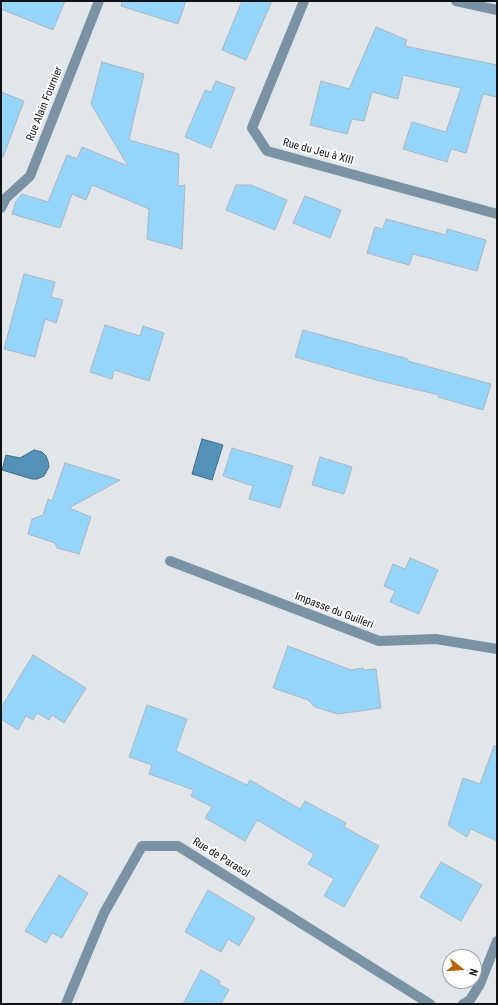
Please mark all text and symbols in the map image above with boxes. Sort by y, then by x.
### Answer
street label: Rue Alain Fournier [24,65,66,143]
street label: Rue du Jeu à XIII [281,136,355,168]
street label: Impasse du Guilleri [293,590,375,632]
street label: Rue de Parasol [190,835,252,881]
north arrow [442,949,482,989]
text: N [466,967,480,977]

